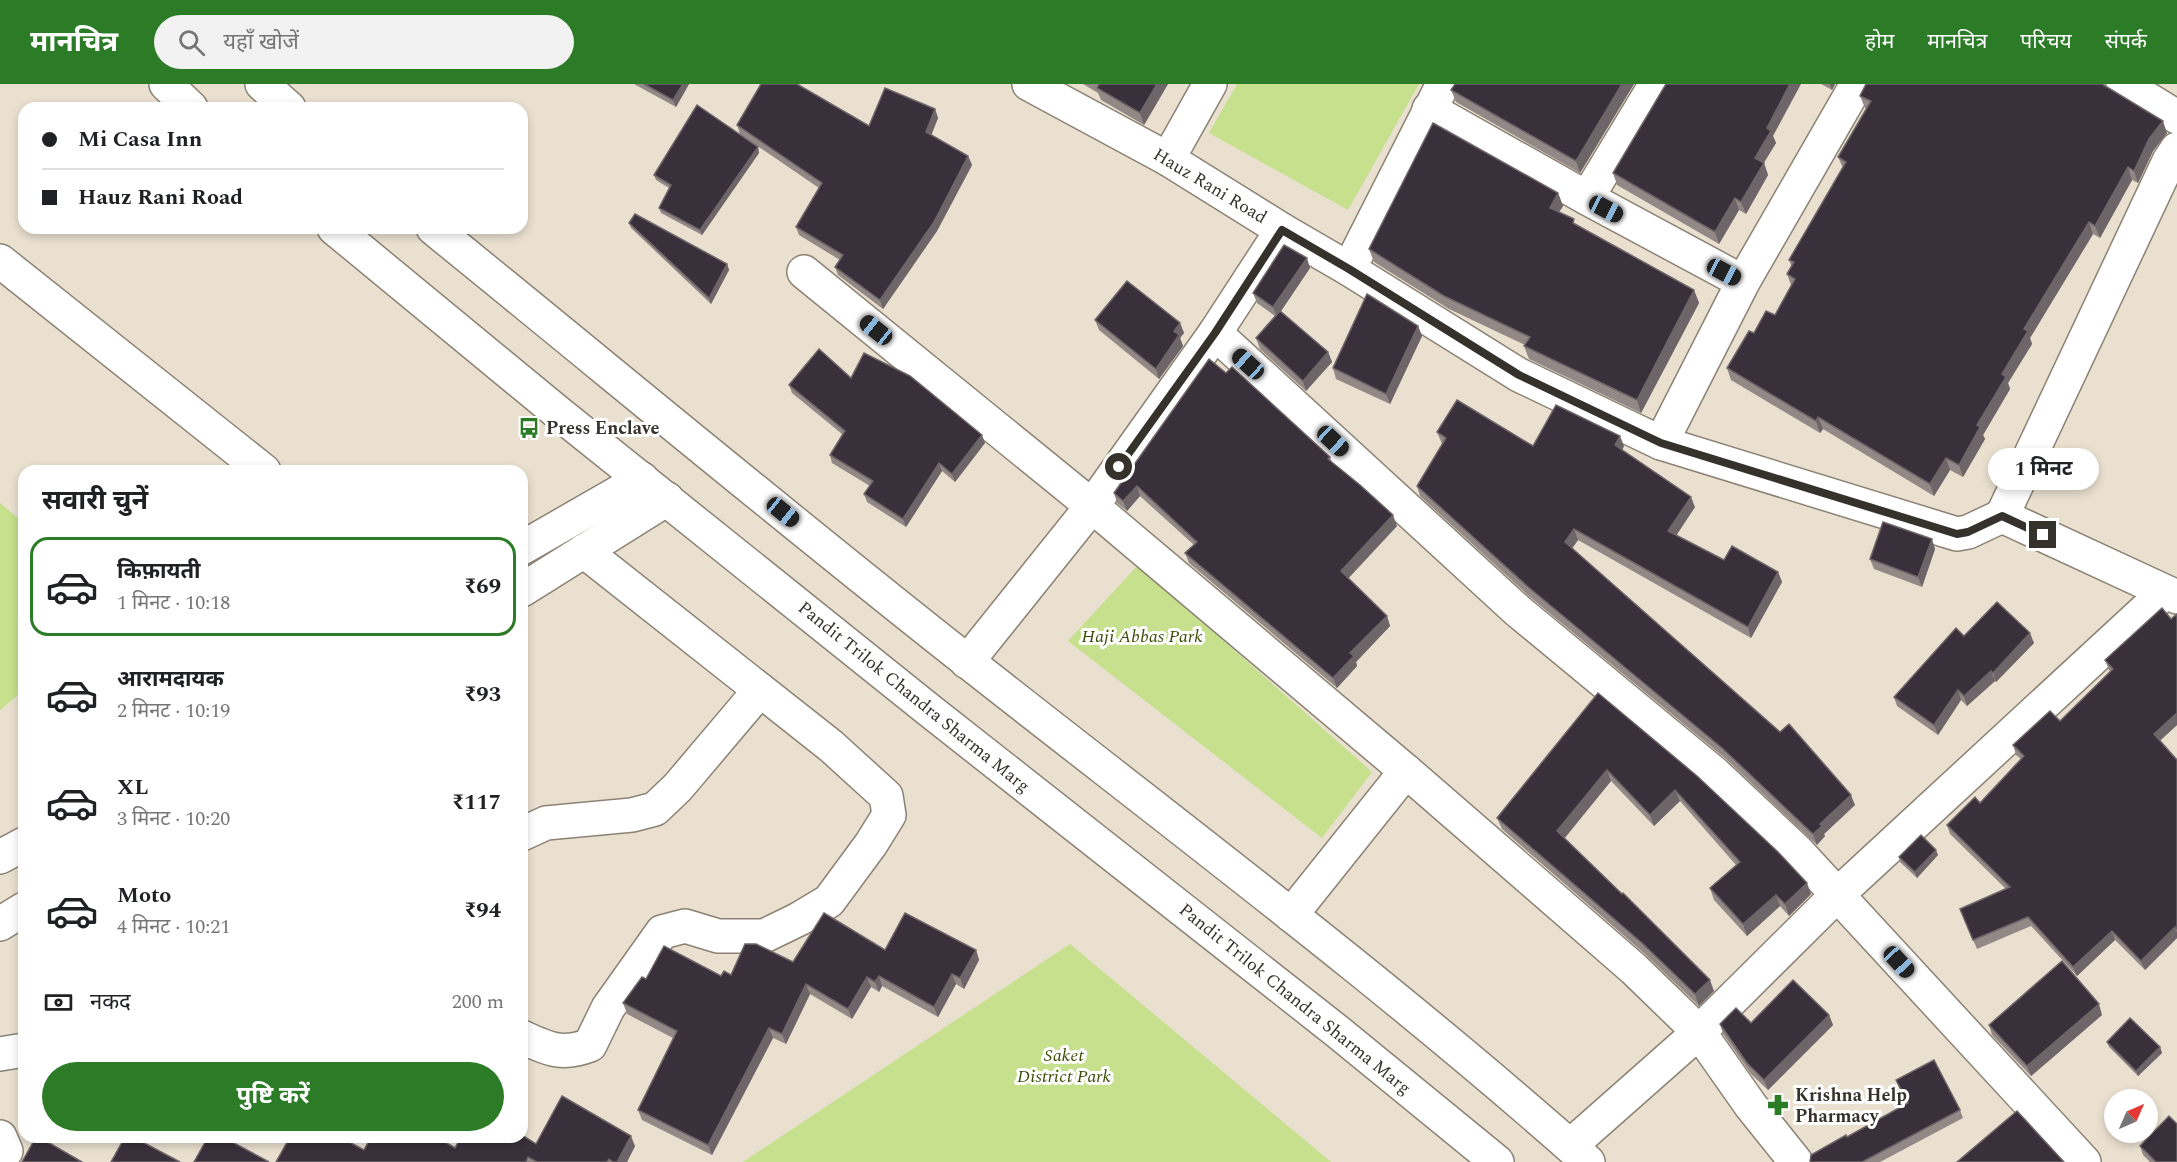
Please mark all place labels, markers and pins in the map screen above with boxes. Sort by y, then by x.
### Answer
place label: Press Enclave [546,415,660,442]
bus stop icon: Press Enclave [517,416,541,440]
place label: Krishna Help Pharmacy [1795,1082,1907,1130]
pharmacy icon: Krishna Help Pharmacy [1766,1093,1790,1117]

